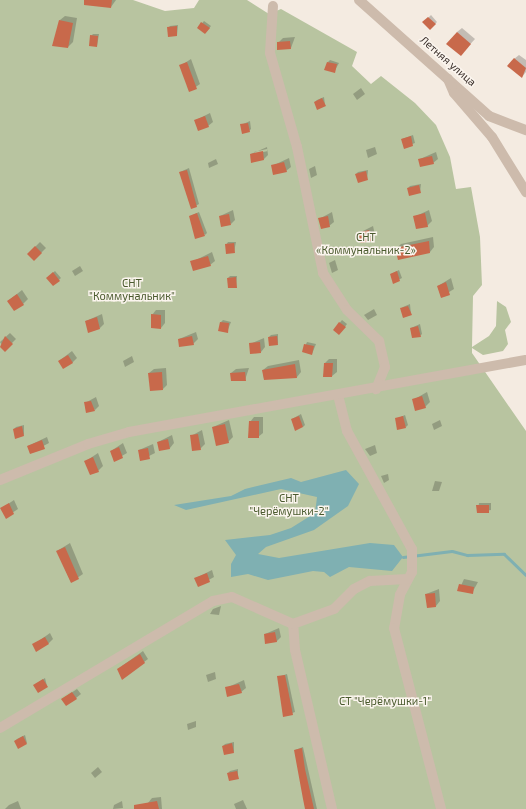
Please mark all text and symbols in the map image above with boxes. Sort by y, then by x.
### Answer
street label: Летняя улица [417,33,479,89]
park label: СНТ «Коммунальник-2» [316,231,416,257]
park label: СНТ "Коммунальник" [89,277,175,303]
park label: СНТ "Черёмушки-2" [249,492,329,518]
park label: СТ "Черёмушки-1" [339,694,431,708]

